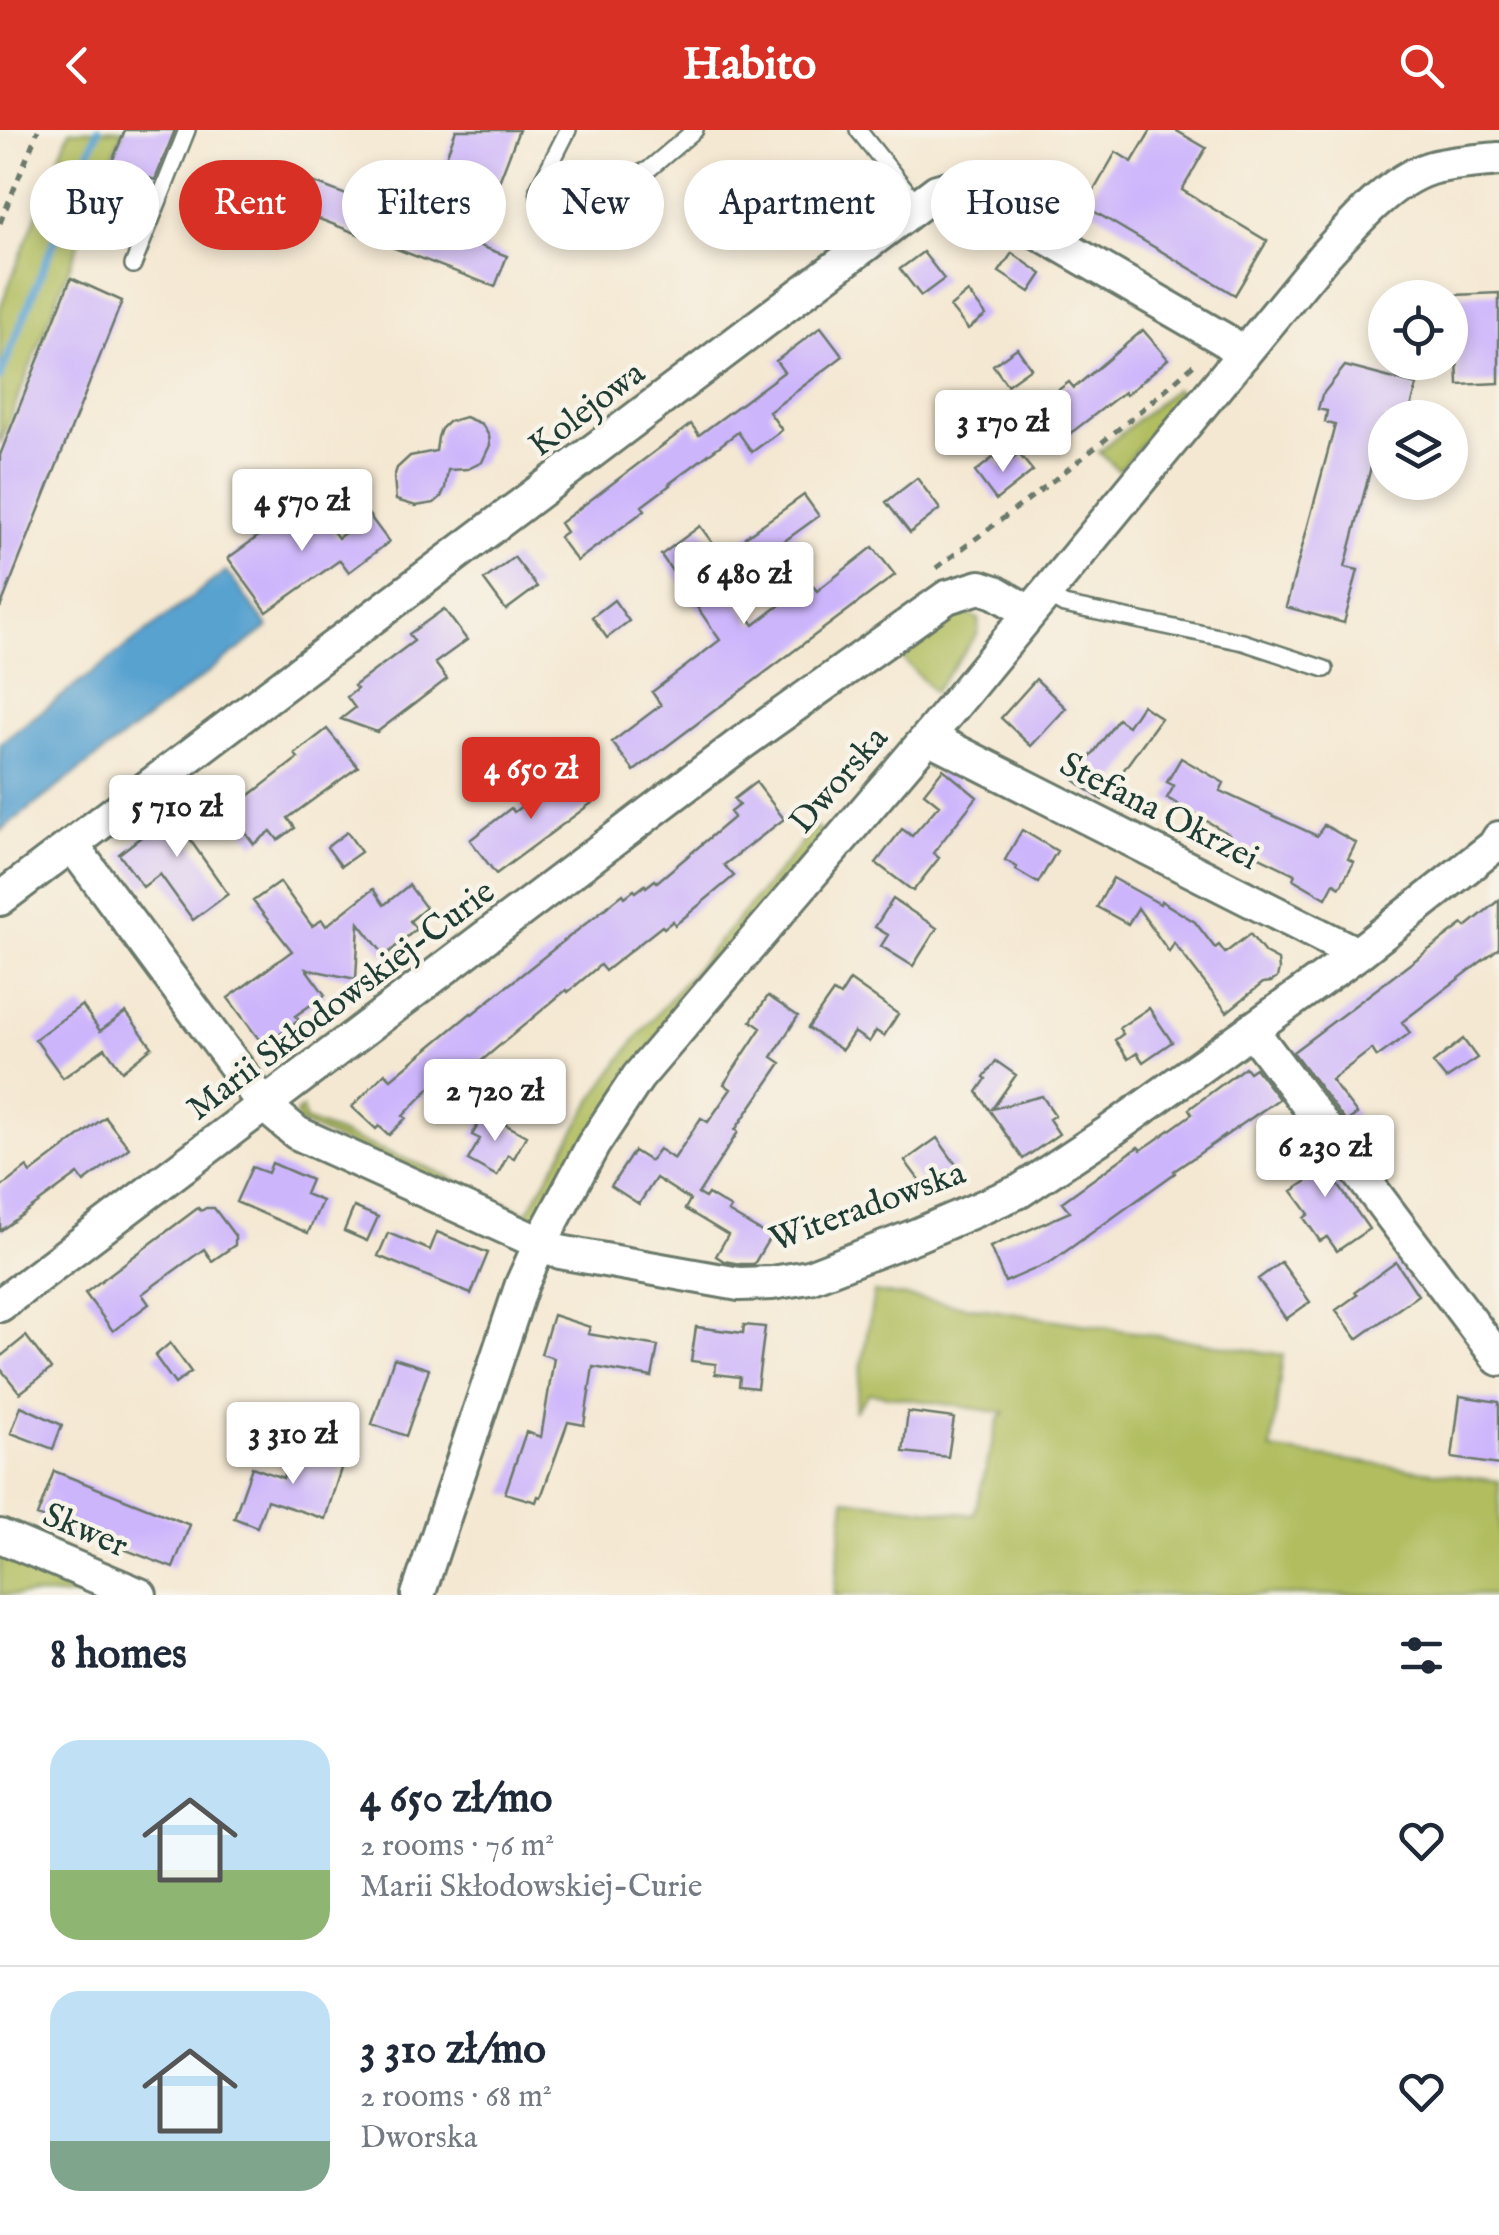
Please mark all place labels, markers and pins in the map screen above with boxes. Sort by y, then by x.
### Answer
pin: 3 170 zł [900,390,1106,475]
pin: 4 570 zł [199,469,405,554]
pin: 6 480 zł [641,542,847,627]
pin: 4 650 zł [428,737,634,822]
pin: 5 710 zł [74,775,280,860]
pin: 2 720 zł [392,1059,598,1144]
pin: 6 230 zł [1222,1115,1428,1200]
pin: 3 310 zł [190,1402,396,1487]

